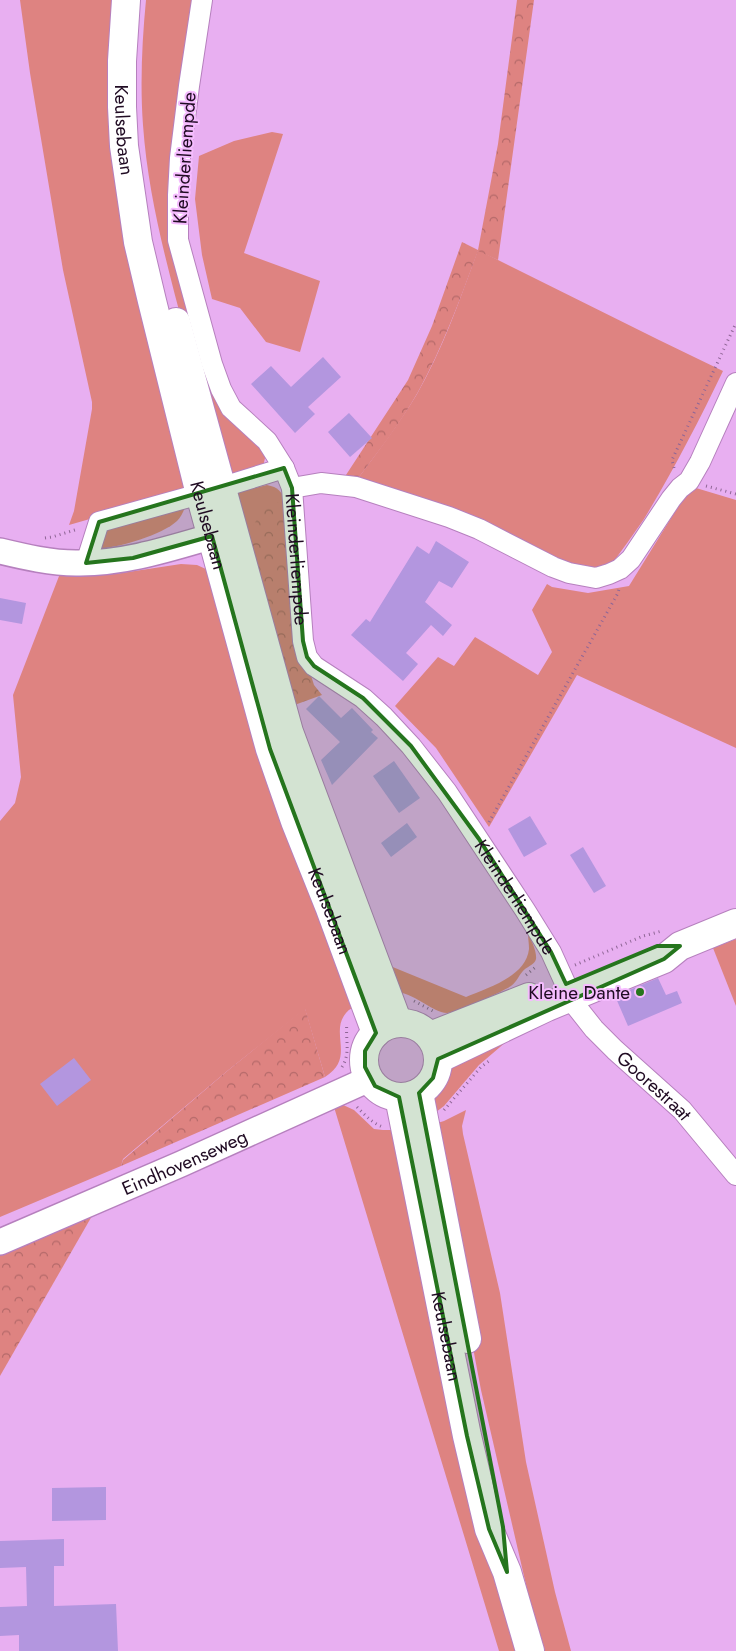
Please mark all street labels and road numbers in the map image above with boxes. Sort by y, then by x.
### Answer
street label: Keulsebaan [108,84,141,177]
street label: Kleinderliempde [166,91,203,225]
street label: Keulsebaan [183,478,233,573]
street label: Kleinderliempde [278,492,315,627]
street label: Kleinderliempde [468,834,563,960]
street label: Keulsebaan [301,864,359,958]
street label: Goorestraat [610,1045,698,1127]
street label: Eindhovenseweg [118,1123,252,1202]
street label: Keulsebaan [424,1289,469,1384]

